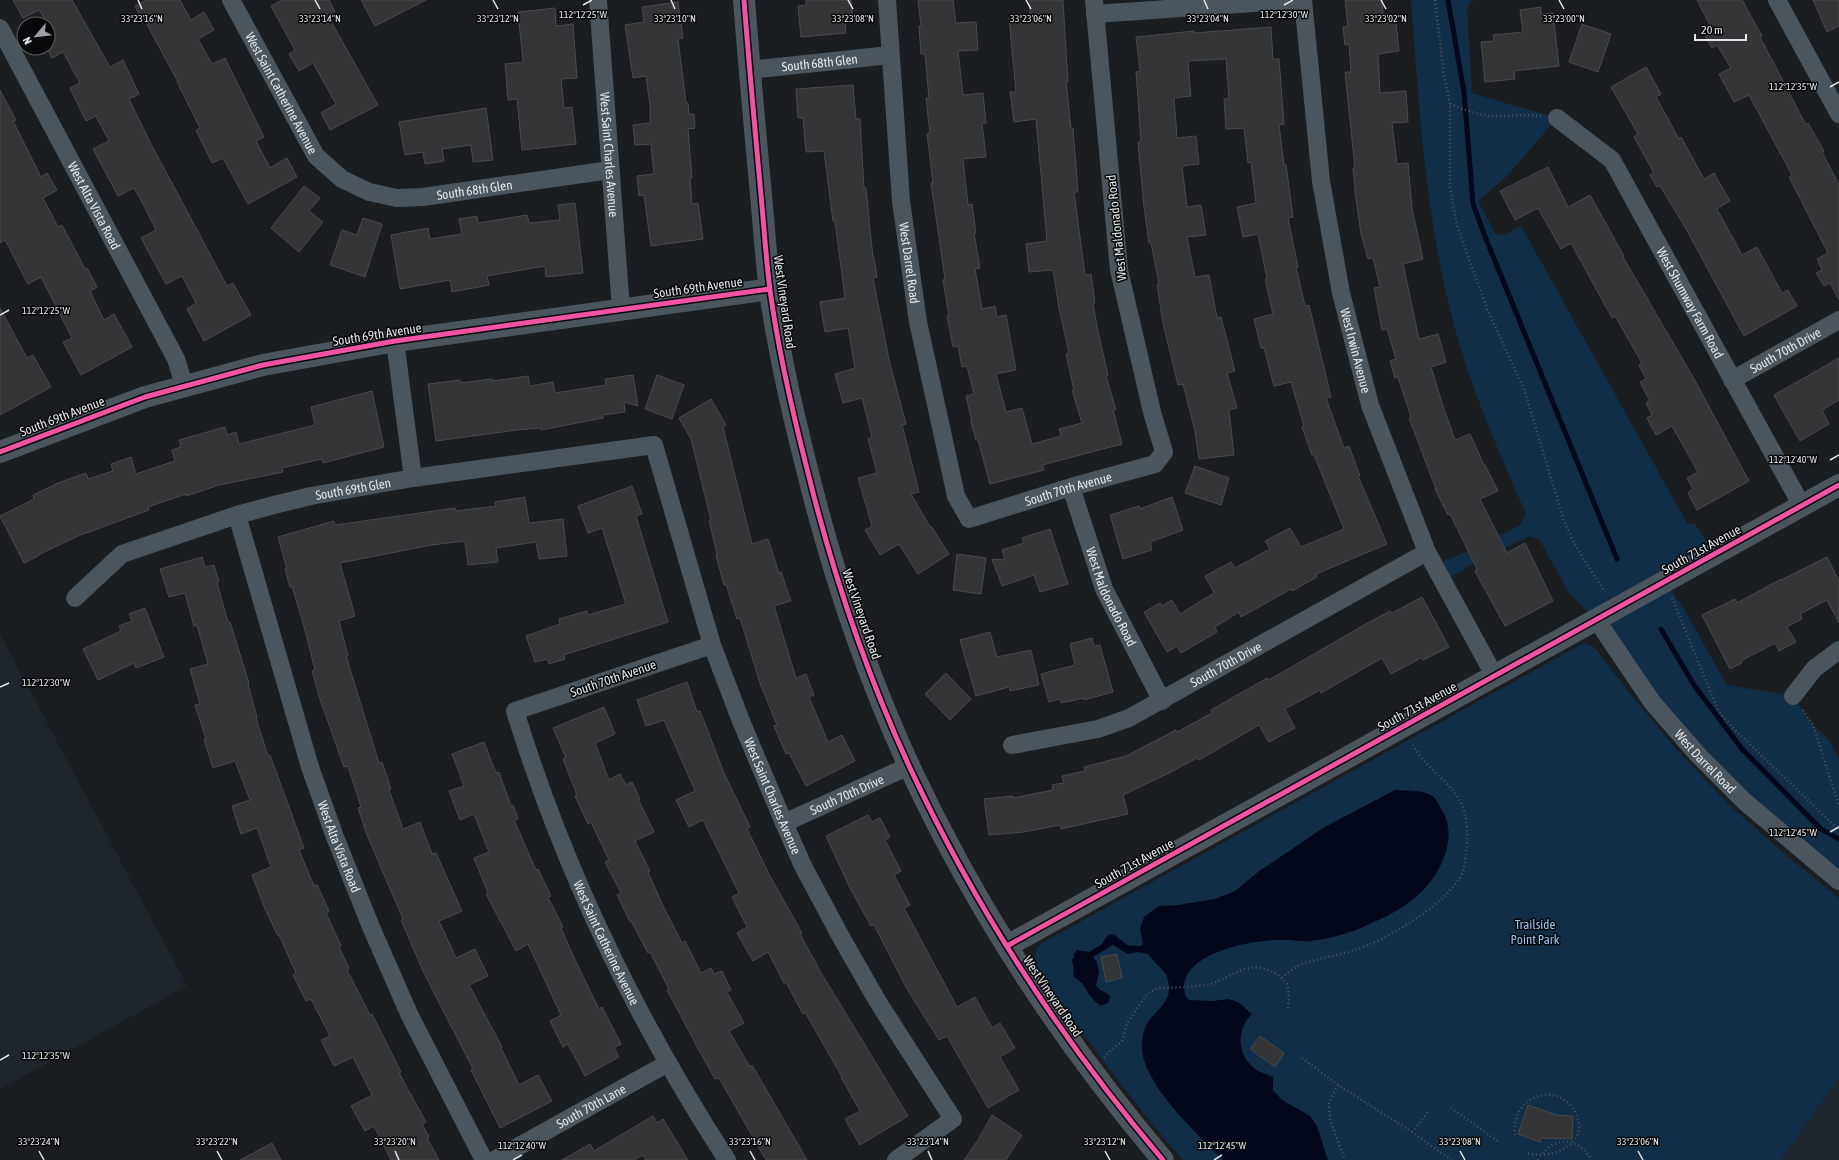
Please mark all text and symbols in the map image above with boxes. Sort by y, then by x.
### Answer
text: 112°12'25"W [559,9,608,20]
text: 112°12'30"W [1260,9,1309,20]
text: 33°23'16"N [121,13,163,24]
text: 33°23'14"N [299,13,341,24]
text: 33°23'12"N [477,13,519,24]
text: 33°23'10"N [654,13,696,24]
text: 33°23'08"N [832,13,874,24]
text: 33°23'06"N [1010,13,1052,24]
text: 33°23'04"N [1187,13,1229,24]
text: 33°23'02"N [1365,13,1407,24]
text: 33°23'00"N [1543,13,1585,24]
north arrow [16,16,56,56]
scale bar [1695,16,1746,42]
text: 20 m [1701,23,1723,37]
street label: West Saint Catherine Avenue [242,30,320,157]
text: N [20,35,34,46]
street label: South 68th Glen [781,51,858,74]
text: 112°12'35"W [1769,81,1818,92]
street label: West Saint Charles Avenue [597,92,621,218]
street label: West Alta Vista Road [65,159,123,252]
street label: West Maldonado Road [1103,174,1130,282]
street label: South 68th Glen [436,177,513,203]
street label: West Darrel Road [896,221,922,305]
street label: West Shumway Farm Road [1653,245,1726,361]
street label: West Vineyard Road [771,254,798,350]
street label: South 69th Avenue [653,274,744,301]
text: 112°12'25"W [22,305,71,316]
street label: West Irwin Avenue [1337,307,1374,395]
street label: South 69th Avenue [332,320,423,349]
street label: South 70th Drive [1747,325,1824,376]
street label: South 69th Avenue [18,393,107,440]
text: 112°12'40"W [1769,454,1818,465]
street label: South 70th Avenue [1023,469,1114,509]
street label: South 69th Glen [314,475,392,503]
street label: South 71st Avenue [1659,521,1743,577]
street label: West Maldonado Road [1083,545,1139,649]
street label: West Vineyard Road [839,567,884,661]
street label: South 70th Drive [1188,639,1264,690]
street label: South 70th Avenue [568,657,658,700]
text: 112°12'30"W [22,677,71,688]
street label: South 71st Avenue [1375,678,1459,734]
street label: West Darrel Road [1671,727,1739,797]
street label: West Saint Charles Avenue [741,736,804,857]
street label: South 70th Drive [808,772,886,818]
street label: West Alta Vista Road [315,799,363,895]
text: 112°12'45"W [1769,827,1818,838]
street label: South 71st Avenue [1092,835,1176,891]
street label: West Saint Catherine Avenue [570,878,642,1008]
park label: Trailside Point Park [1511,917,1560,947]
street label: West Vineyard Road [1020,953,1085,1040]
text: 112°12'35"W [22,1050,71,1061]
street label: South 70th Lane [554,1081,629,1132]
text: 33°23'24"N [18,1136,60,1147]
text: 33°23'22"N [196,1136,238,1147]
text: 33°23'20"N [374,1136,416,1147]
text: 33°23'16"N [729,1136,771,1147]
text: 33°23'14"N [907,1136,949,1147]
text: 33°23'12"N [1084,1136,1126,1147]
text: 33°23'08"N [1439,1136,1481,1147]
text: 33°23'06"N [1617,1136,1659,1147]
text: 112°12'40"W [498,1140,547,1151]
text: 112°12'45"W [1198,1140,1247,1151]

